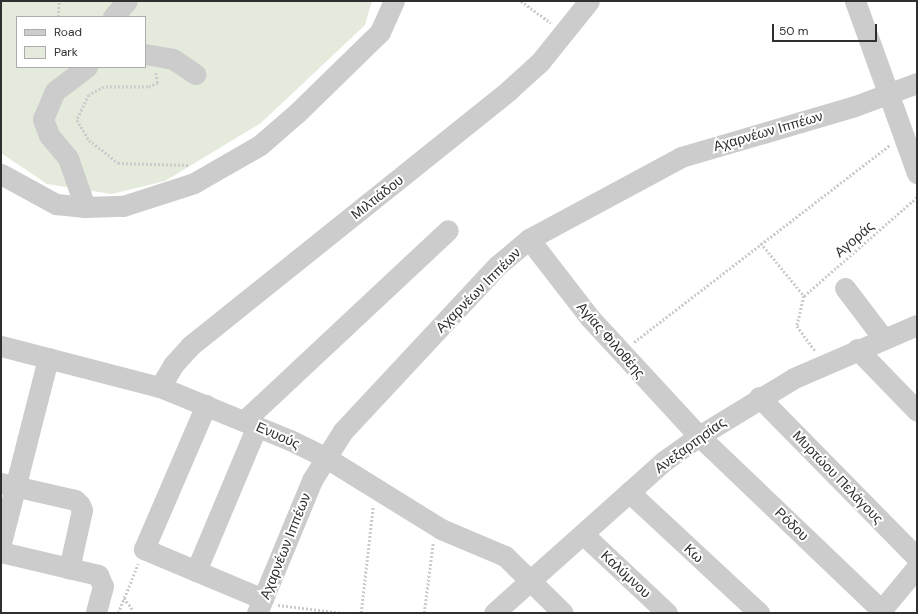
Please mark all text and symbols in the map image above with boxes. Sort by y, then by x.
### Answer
legend [16,16,146,68]
scale bar [774,16,879,42]
text: 50 m [779,23,808,39]
text: Road [54,24,82,40]
text: Park [54,44,78,60]
street label: Αχαρνέων Ιππέων [711,107,825,155]
street label: Μιλτιάδου [348,171,406,223]
street label: Αγοράς [831,217,877,261]
street label: Αχαρνέων Ιππέων [432,244,524,336]
street label: Αγίας Φιλοθέης [573,299,649,381]
street label: Ανεξαρτησίας [651,414,729,476]
street label: Ενυούς [253,418,303,452]
street label: Μυρτώου Πελάγους [789,427,887,527]
street label: Αχαρνέων Ιππέων [256,490,314,602]
street label: Ρόδου [772,504,812,544]
street label: Κω [681,540,707,566]
street label: Καλύμνου [598,547,654,601]

